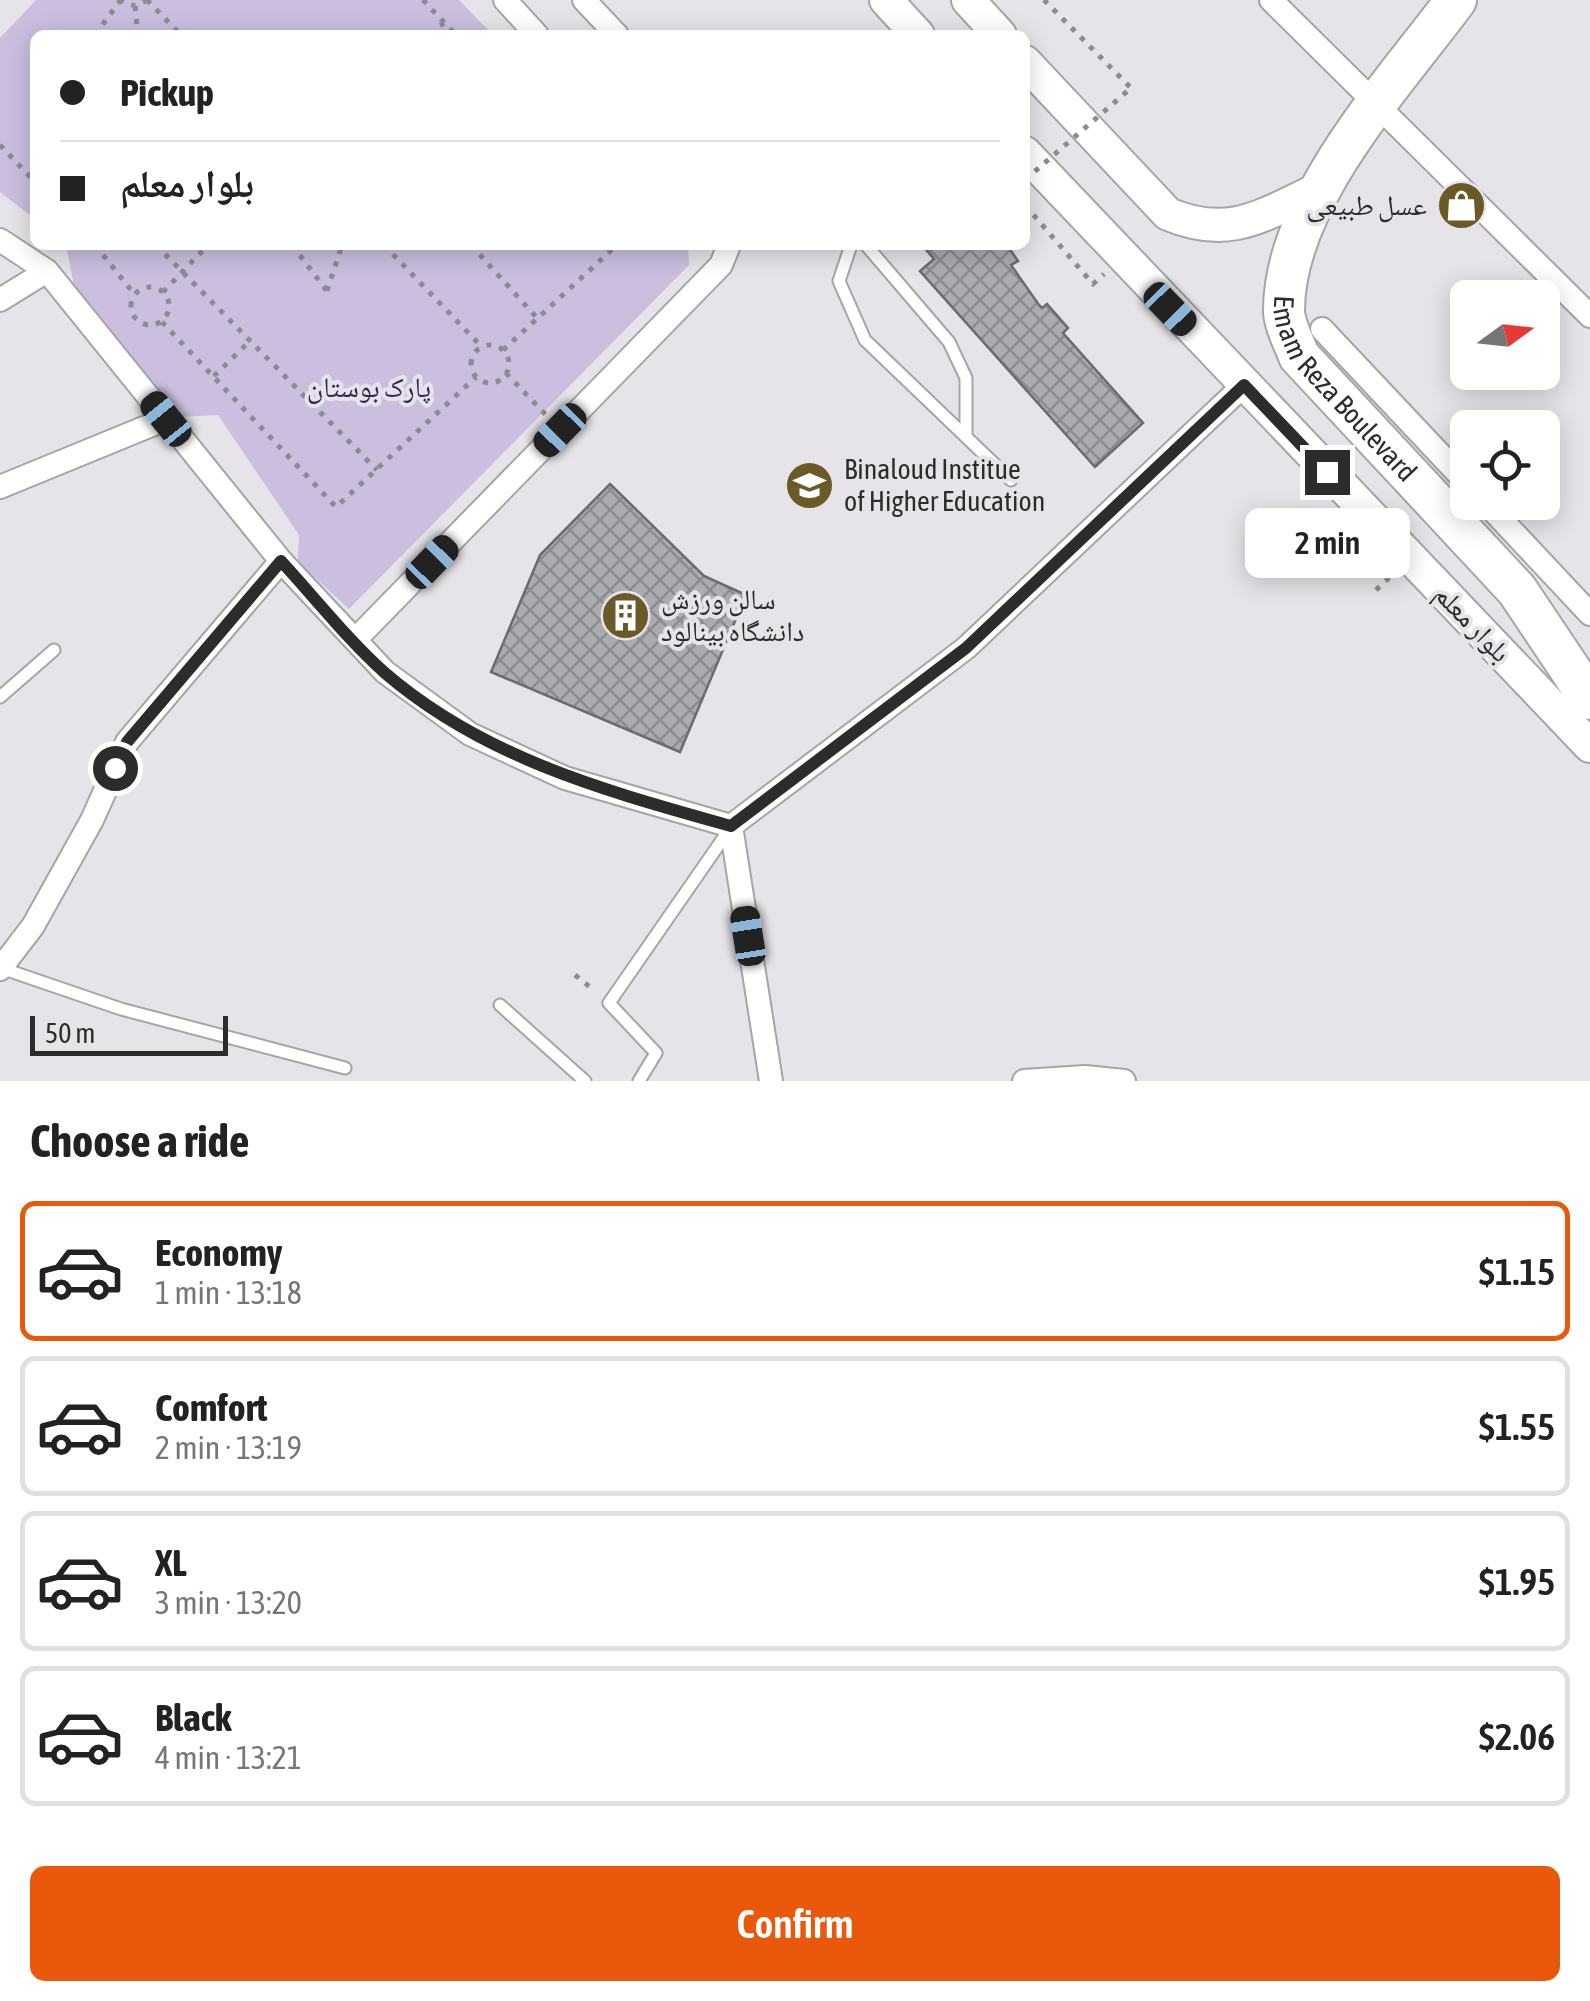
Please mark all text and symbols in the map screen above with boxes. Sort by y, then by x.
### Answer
text: Pickup [120,71,214,114]
text: بلوار معلم [120,162,254,205]
shop icon: عسل طبیعی [1436,179,1488,231]
place label: عسل طبیعی [1306,189,1427,223]
car [1138,277,1202,341]
north arrow [1450,280,1560,390]
map controls [1450,280,1560,520]
street label: Emam Reza Boulevard [1267,295,1423,488]
park label: پارک بوستان [307,371,431,404]
car [135,386,197,452]
car [528,398,592,462]
button: locate [1450,410,1560,520]
route end [1305,450,1350,495]
place label: Binaloud Institue of Higher Education [844,453,1045,517]
school or university icon: Binaloud Institue of Higher Education [783,459,835,511]
callout: 2 min [1244,507,1410,577]
text: 2 min [1295,524,1360,561]
car [400,530,464,594]
street label: بلوار معلم [1426,578,1518,670]
place label: سالن ورزش دانشگاه بینالود [661,583,804,647]
building icon: سالن ورزش دانشگاه بینالود [600,589,652,641]
route start [93,746,138,791]
car [728,904,768,968]
scale bar [30,1011,228,1056]
text: 50 m [45,1017,95,1049]
text: Choose a ride [30,1115,249,1167]
icon: car [35,1226,125,1316]
text: Economy [155,1231,282,1274]
text: $1.15 [1479,1250,1555,1293]
text: 1 min · 13:18 [155,1274,302,1311]
icon: car [35,1381,125,1471]
text: Comfort [155,1386,267,1429]
text: $1.55 [1479,1405,1555,1448]
text: 2 min · 13:19 [155,1429,302,1466]
icon: car [35,1536,125,1626]
text: XL [155,1541,187,1584]
text: $1.95 [1479,1560,1555,1603]
text: 3 min · 13:20 [155,1584,302,1621]
icon: car [35,1691,125,1781]
text: Black [155,1696,232,1739]
text: $2.06 [1479,1715,1555,1758]
text: 4 min · 13:21 [155,1739,302,1776]
button: Confirm [30,1866,1560,1981]

